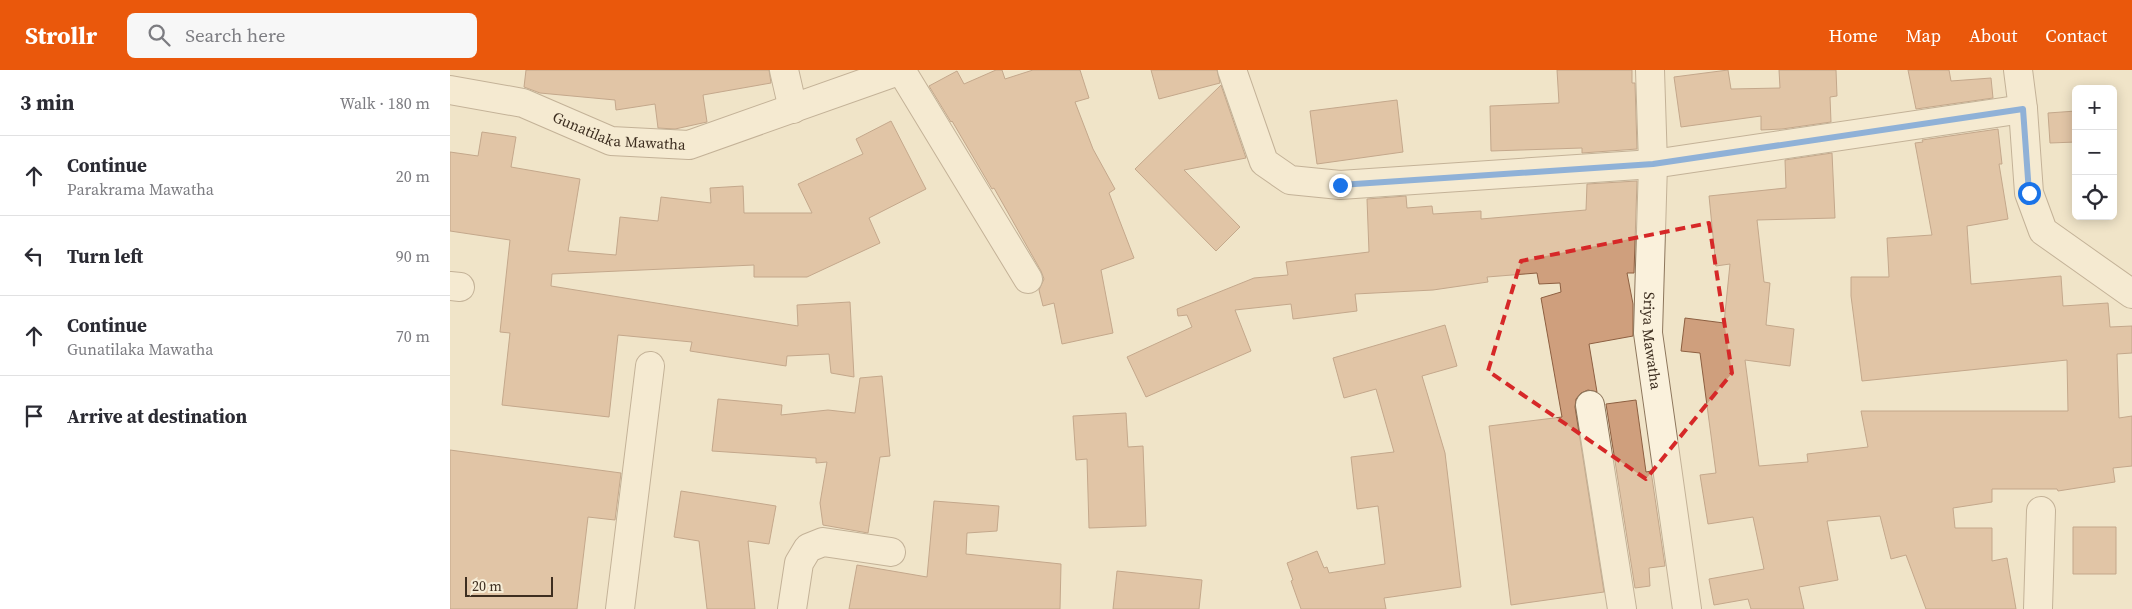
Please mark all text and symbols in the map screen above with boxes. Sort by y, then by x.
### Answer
search box [127,13,477,58]
text: Strollr [25,19,97,52]
icon: search [145,21,173,49]
text: Search here [185,22,285,48]
text: Home [1829,23,1878,48]
text: Map [1906,23,1941,48]
text: About [1969,23,2017,48]
text: Contact [2045,23,2107,48]
map controls [2072,85,2117,220]
button: + [2072,85,2117,130]
text: 3 min [20,88,75,117]
text: Walk · 180 m [340,92,430,114]
street label: Gunatilaka Mawatha [549,106,687,155]
button: − [2072,130,2117,175]
text: Continue [67,152,147,178]
icon: ahead [20,162,48,190]
text: 20 m [396,165,430,187]
route end [1329,174,1352,197]
button: locate [2072,175,2117,220]
text: Parakrama Mawatha [67,178,214,200]
route start [2018,182,2041,205]
icon: left [20,242,48,270]
text: Turn left [67,243,143,269]
text: 90 m [396,245,430,267]
street label: Sriya Mawatha [1638,292,1667,391]
text: Continue [67,312,147,338]
icon: ahead [20,322,48,350]
text: 70 m [396,325,430,347]
text: Gunatilaka Mawatha [67,338,213,360]
icon: arrive [20,402,48,430]
text: Arrive at destination [67,403,247,429]
scale bar [465,574,552,597]
text: 20 m [472,576,502,596]

